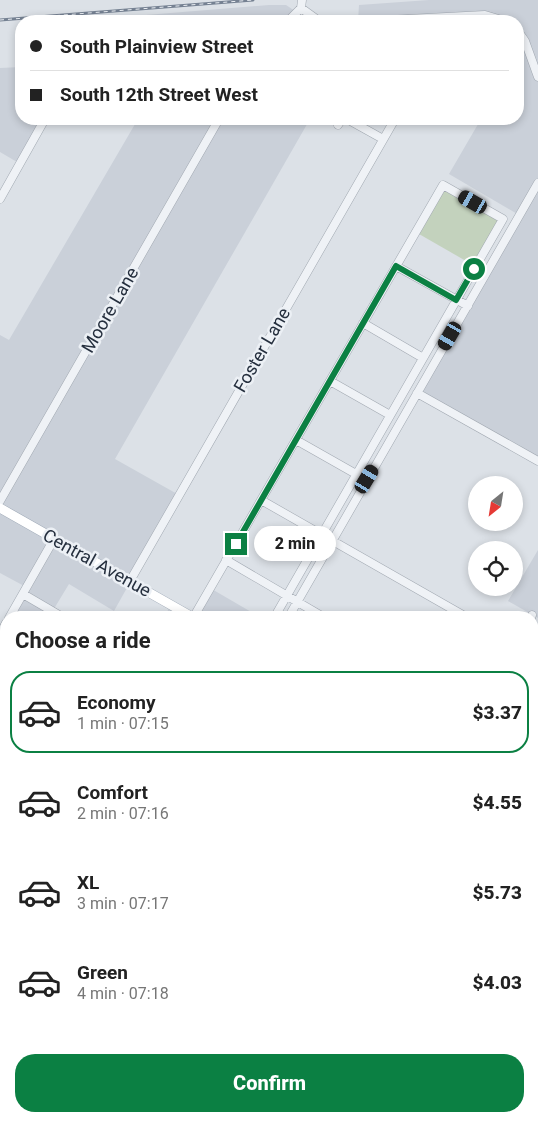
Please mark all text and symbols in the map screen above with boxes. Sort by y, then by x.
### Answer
text: South Plainview Street [60,35,253,58]
text: South 12th Street West [60,83,258,106]
car [456,188,489,216]
route start [463,258,485,280]
street label: Moore Lane [77,263,142,356]
street label: Foster Lane [229,304,294,396]
car [436,319,463,353]
car [352,462,381,496]
north arrow [468,476,522,531]
map controls [468,476,523,596]
street label: Central Avenue [40,524,155,601]
callout: 2 min [254,526,336,562]
route end [225,533,247,555]
text: 2 min [275,534,315,553]
button: locate [468,541,523,596]
text: Choose a ride [15,628,151,653]
icon: car [17,690,62,735]
text: Economy [77,691,156,714]
text: $3.37 [473,701,522,724]
text: 1 min · 07:15 [77,714,169,733]
icon: car [17,780,62,825]
text: Comfort [77,781,148,804]
text: $4.55 [473,791,522,814]
text: 2 min · 07:16 [77,804,169,823]
icon: car [17,870,62,915]
text: XL [77,871,99,894]
text: $5.73 [473,881,522,904]
text: 3 min · 07:17 [77,894,169,913]
icon: car [17,960,62,1005]
text: Green [77,961,128,984]
text: $4.03 [473,971,522,994]
text: 4 min · 07:18 [77,984,169,1003]
button: Confirm [15,1054,524,1112]

